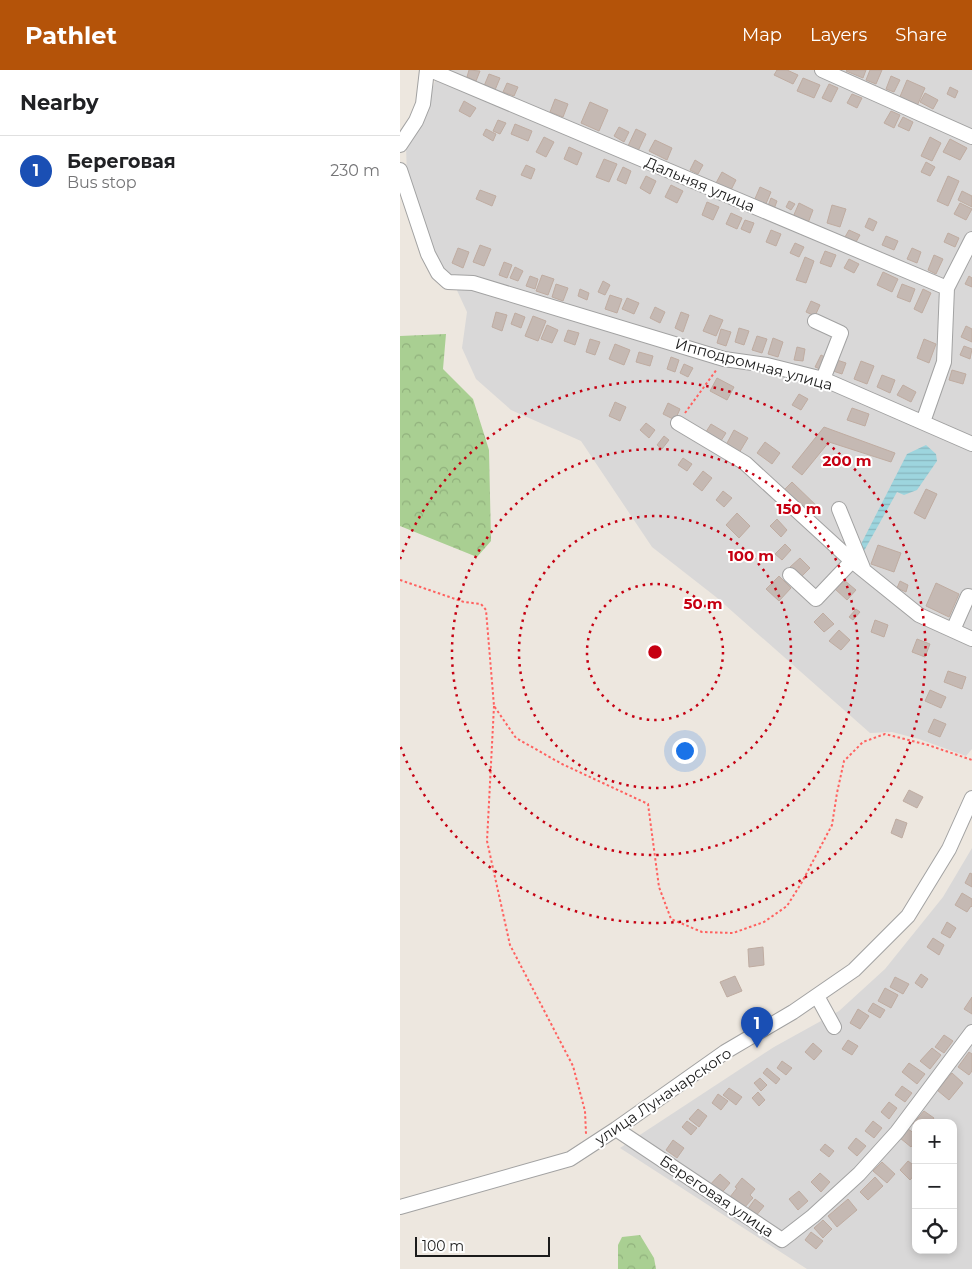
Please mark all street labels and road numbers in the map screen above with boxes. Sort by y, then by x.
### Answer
street label: Дальняя улица [642,152,758,216]
street label: Ипподромная улица [673,334,835,394]
street label: улица Луначарского [590,1043,735,1149]
street label: Береговая улица [656,1151,778,1241]

